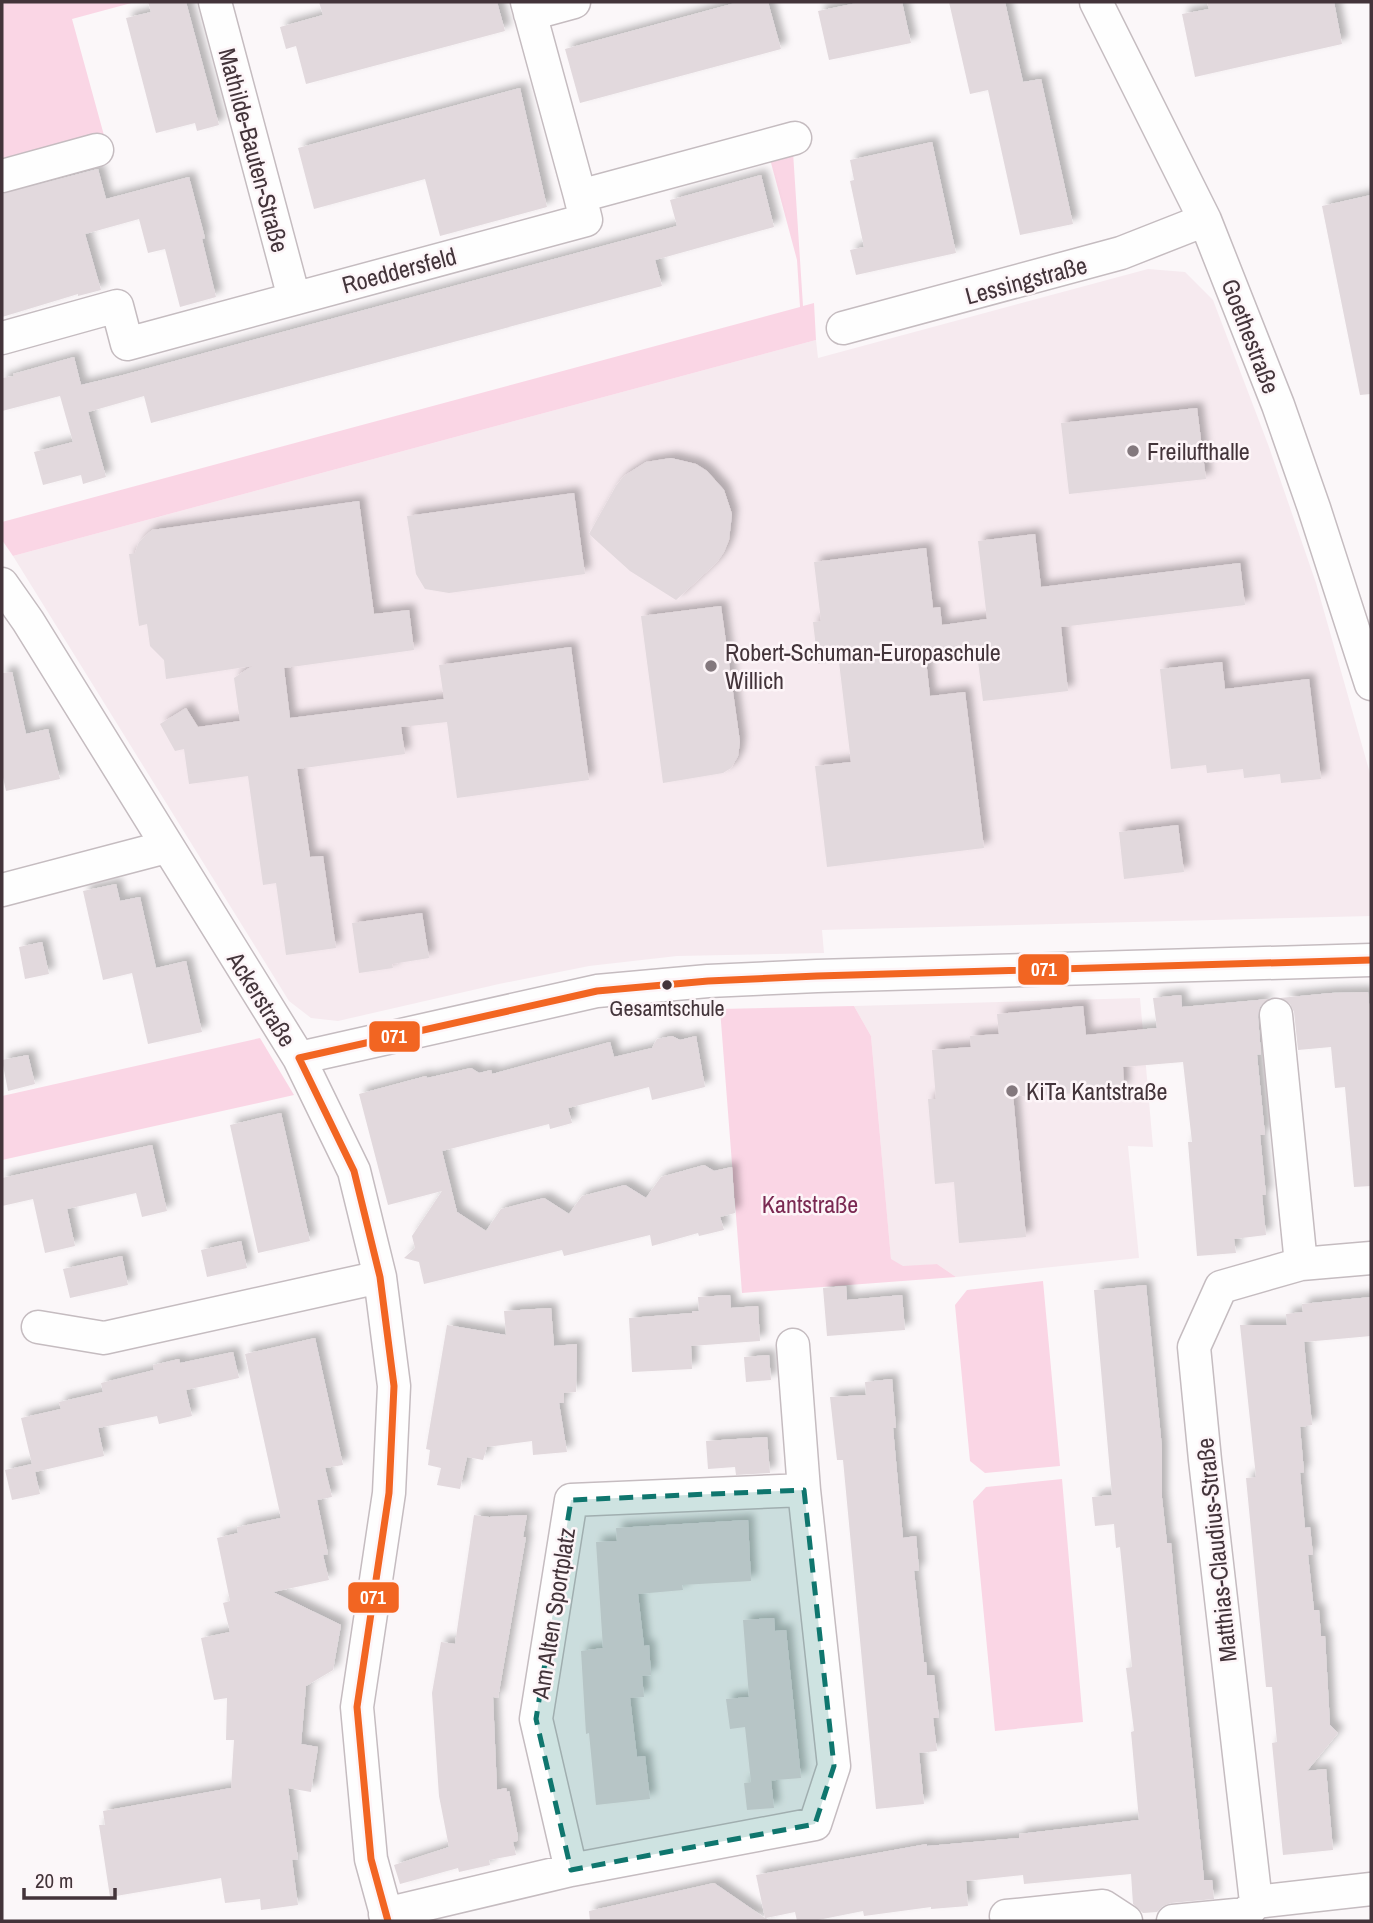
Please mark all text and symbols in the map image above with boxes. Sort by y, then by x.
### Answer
street label: Mathilde-Bauten-Straße [211,44,297,256]
street label: Roeddersfeld [338,239,460,301]
street label: Lessingstraße [962,248,1090,312]
street label: Goethestraße [1214,274,1288,398]
place label: Freilufthalle [1147,435,1250,467]
marker: Freilufthalle [1125,443,1141,459]
place label: Robert-Schuman-Europaschule Willich [725,636,1001,696]
marker: Robert-Schuman-Europaschule Willich [703,658,719,674]
street label: Ackerstraße [220,945,304,1052]
line badge: 071 [1017,953,1070,986]
text: 071 [1031,956,1057,982]
marker: Gesamtschule [660,978,674,992]
place label: Gesamtschule [609,993,725,1023]
line badge: 071 [368,1020,421,1053]
text: 071 [381,1023,407,1049]
place label: KiTa Kantstraße [1026,1075,1168,1107]
marker: KiTa Kantstraße [1004,1083,1020,1099]
park label: Kantstraße [762,1188,858,1220]
street label: Matthias-Claudius-Straße [1188,1436,1244,1664]
street label: Am Alten Sportplatz [524,1525,582,1702]
line badge: 071 [347,1581,400,1614]
text: 071 [360,1584,386,1610]
scale bar [24,1856,116,1900]
text: 20 m [35,1866,73,1895]

